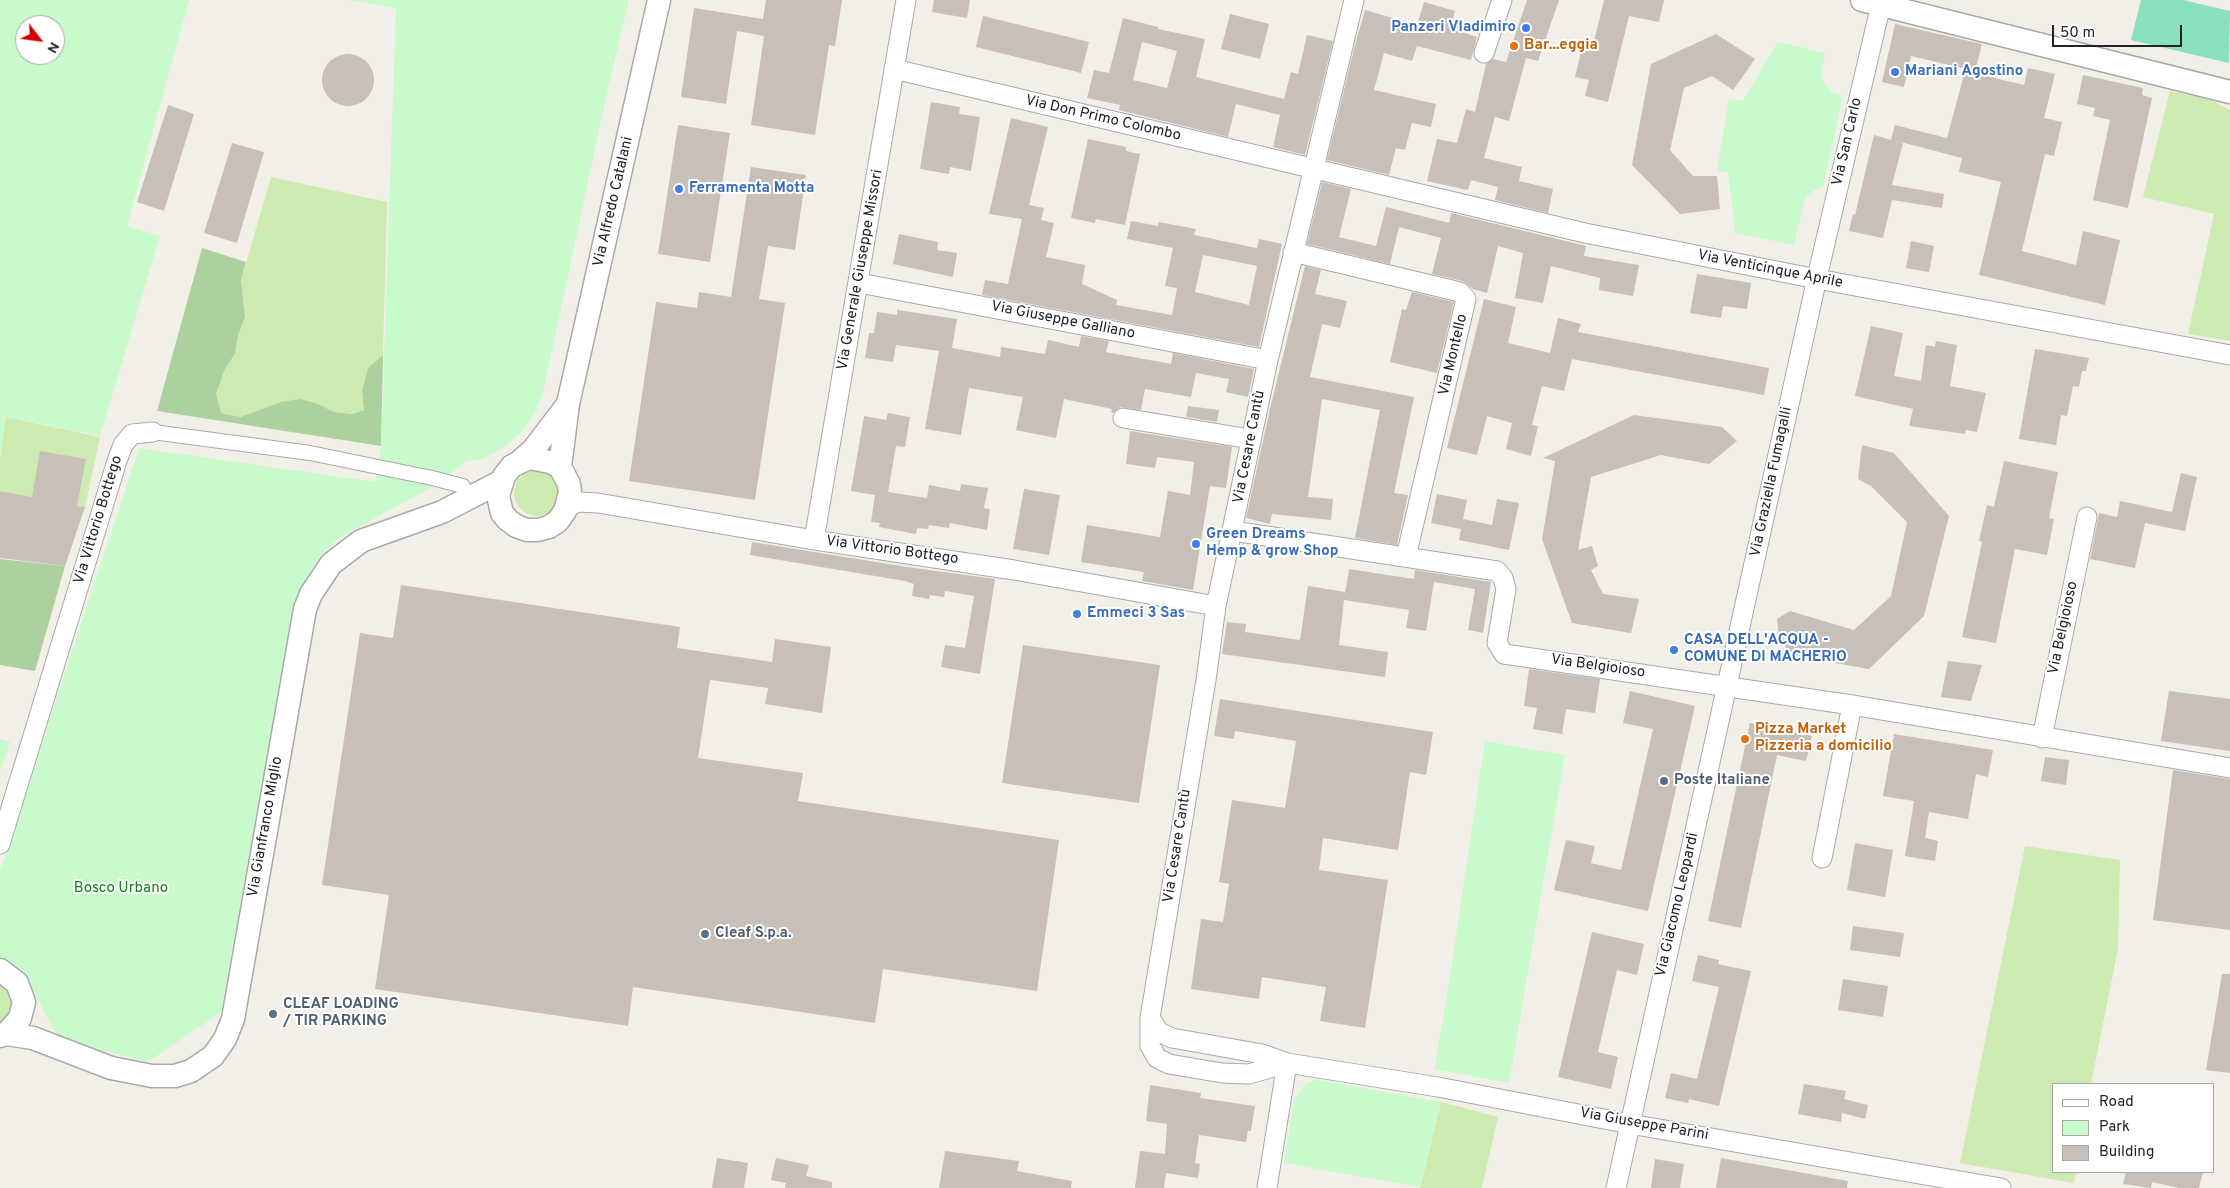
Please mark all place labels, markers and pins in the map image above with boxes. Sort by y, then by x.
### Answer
place label: Panzeri Vladimiro [1391,19,1516,37]
marker: Panzeri Vladimiro [1520,22,1532,34]
place label: Bar...eggia [1524,37,1598,55]
marker: Bar...eggia [1508,40,1520,52]
place label: Mariani Agostino [1905,63,2023,81]
marker: Mariani Agostino [1889,66,1901,78]
place label: Ferramenta Motta [689,180,814,198]
marker: Ferramenta Motta [673,183,685,195]
place label: Green Dreams Hemp & grow Shop [1206,526,1338,561]
marker: Green Dreams Hemp & grow Shop [1190,538,1202,550]
place label: Emmeci 3 Sas [1087,605,1185,623]
marker: Emmeci 3 Sas [1071,608,1083,620]
place label: CASA DELL'ACQUA - COMUNE DI MACHERIO [1684,632,1847,667]
marker: CASA DELL'ACQUA - COMUNE DI MACHERIO [1668,644,1680,656]
place label: Pizza Market Pizzeria a domicilio [1755,721,1892,756]
marker: Pizza Market Pizzeria a domicilio [1739,733,1751,745]
place label: Poste Italiane [1674,772,1770,790]
marker: Poste Italiane [1658,775,1670,787]
place label: Cleaf S.p.a. [715,925,792,943]
marker: Cleaf S.p.a. [699,928,711,940]
place label: CLEAF LOADING / TIR PARKING [283,996,399,1031]
marker: CLEAF LOADING / TIR PARKING [267,1008,279,1020]

